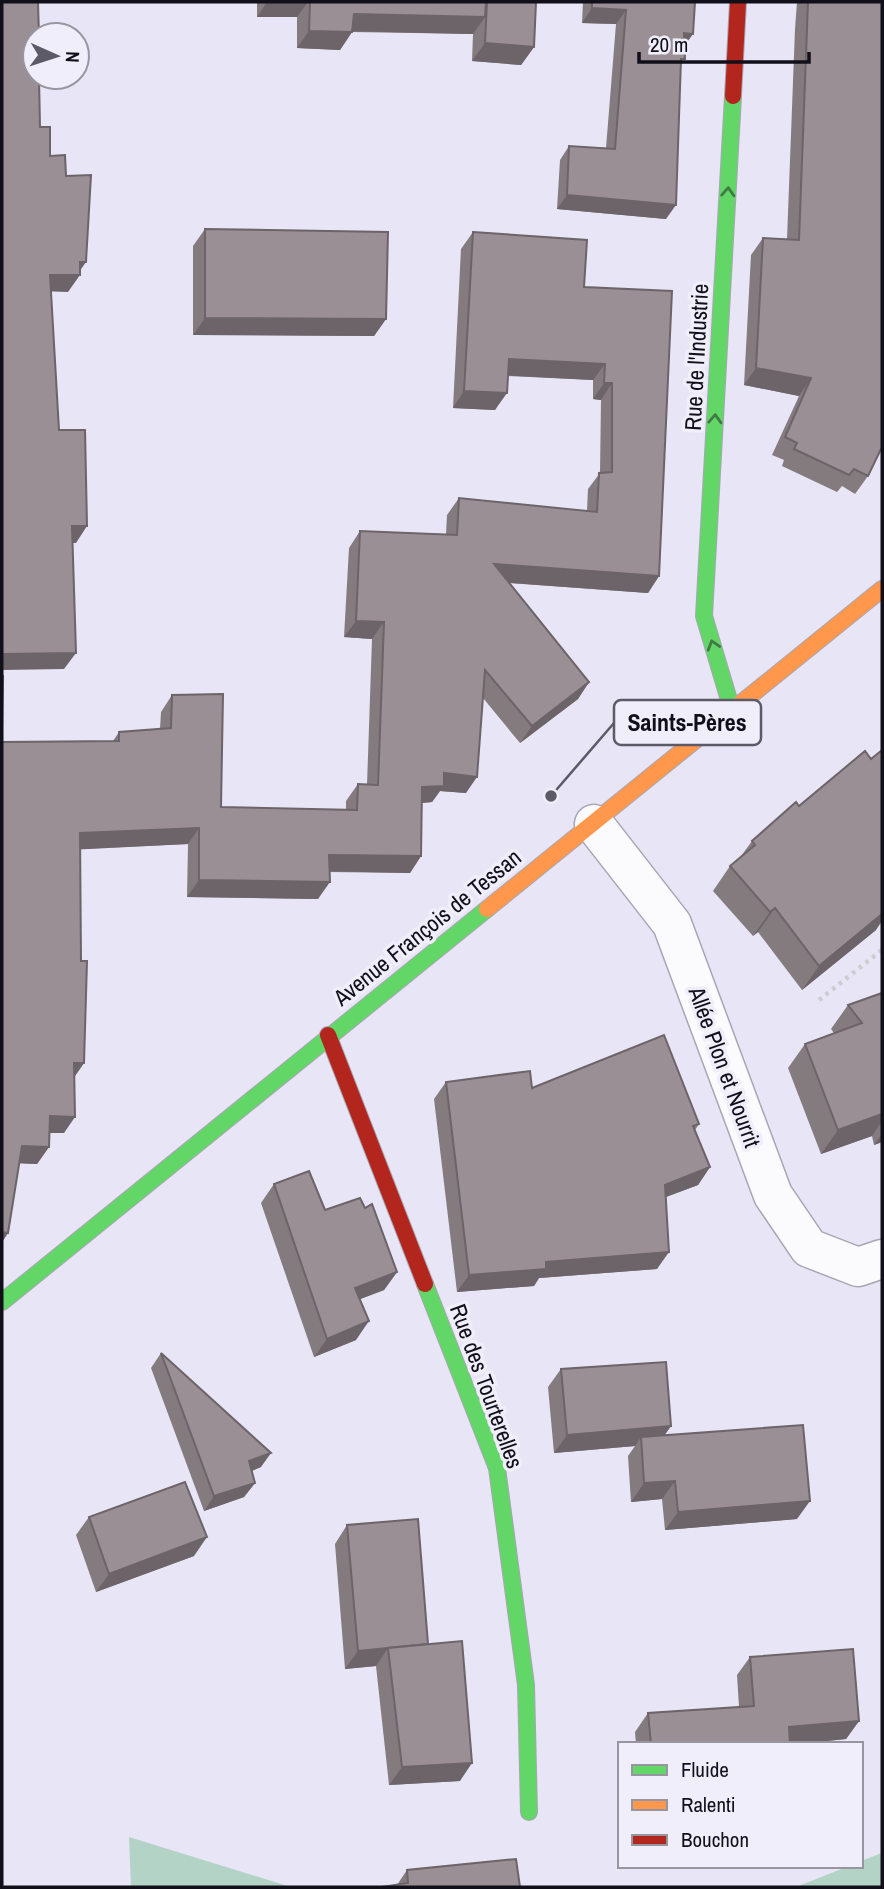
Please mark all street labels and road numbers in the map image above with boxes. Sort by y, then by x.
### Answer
street label: Rue de l'Industrie [677,283,715,431]
street label: Avenue François de Tessan [326,842,527,1013]
street label: Allée Plon et Nourrit [681,981,768,1152]
street label: Rue des Tourterelles [443,1300,531,1472]

